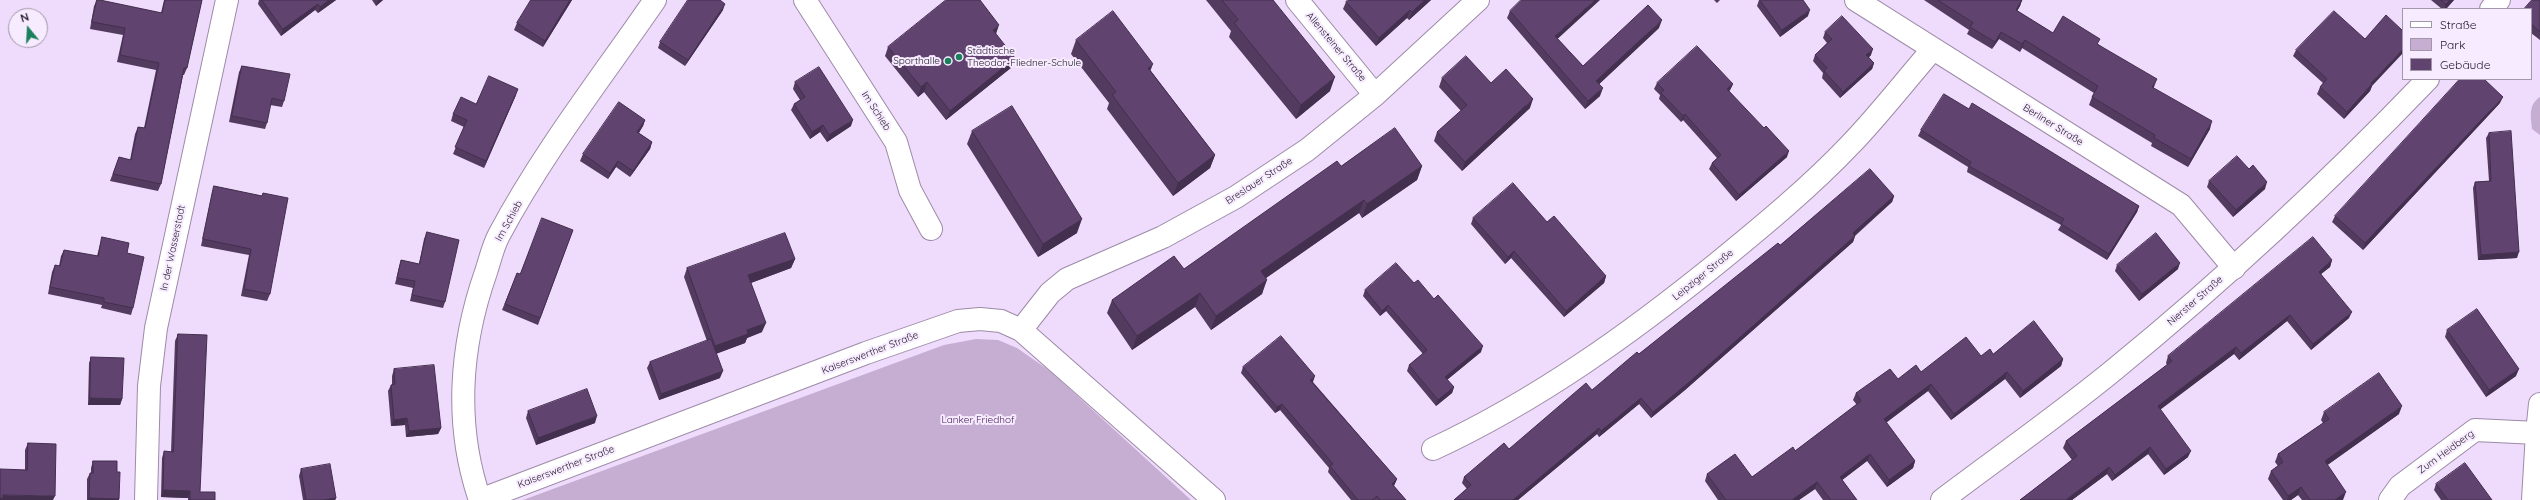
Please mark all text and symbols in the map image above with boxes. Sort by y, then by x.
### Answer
north arrow [8,8,48,48]
legend [2402,8,2532,80]
text: N [19,10,31,25]
street label: Allensteiner Straße [1304,10,1368,84]
text: Straße [2440,17,2477,32]
text: Park [2440,37,2465,52]
place label: Städtische Theodor-Fliedner-Schule [967,45,1081,68]
marker: Städtische Theodor-Fliedner-Schule [954,52,964,62]
place label: Sporthalle [893,55,940,67]
marker: Sporthalle [943,56,953,66]
text: Gebäude [2440,57,2490,72]
street label: Im Schieb [859,89,893,133]
street label: Berliner Straße [2021,102,2085,148]
street label: Breslauer Straße [1223,155,1295,207]
street label: Im Schieb [493,199,525,243]
street label: In der Wasserstadt [158,204,188,292]
street label: Leipziger Straße [1670,247,1736,303]
street label: Nierster Straße [2165,274,2225,328]
street label: Kaiserswerther Straße [820,329,920,377]
park label: Lanker Friedhof [941,414,1015,426]
street label: Zum Heidberg [2416,428,2476,476]
street label: Kaiserswerther Straße [516,443,616,491]

